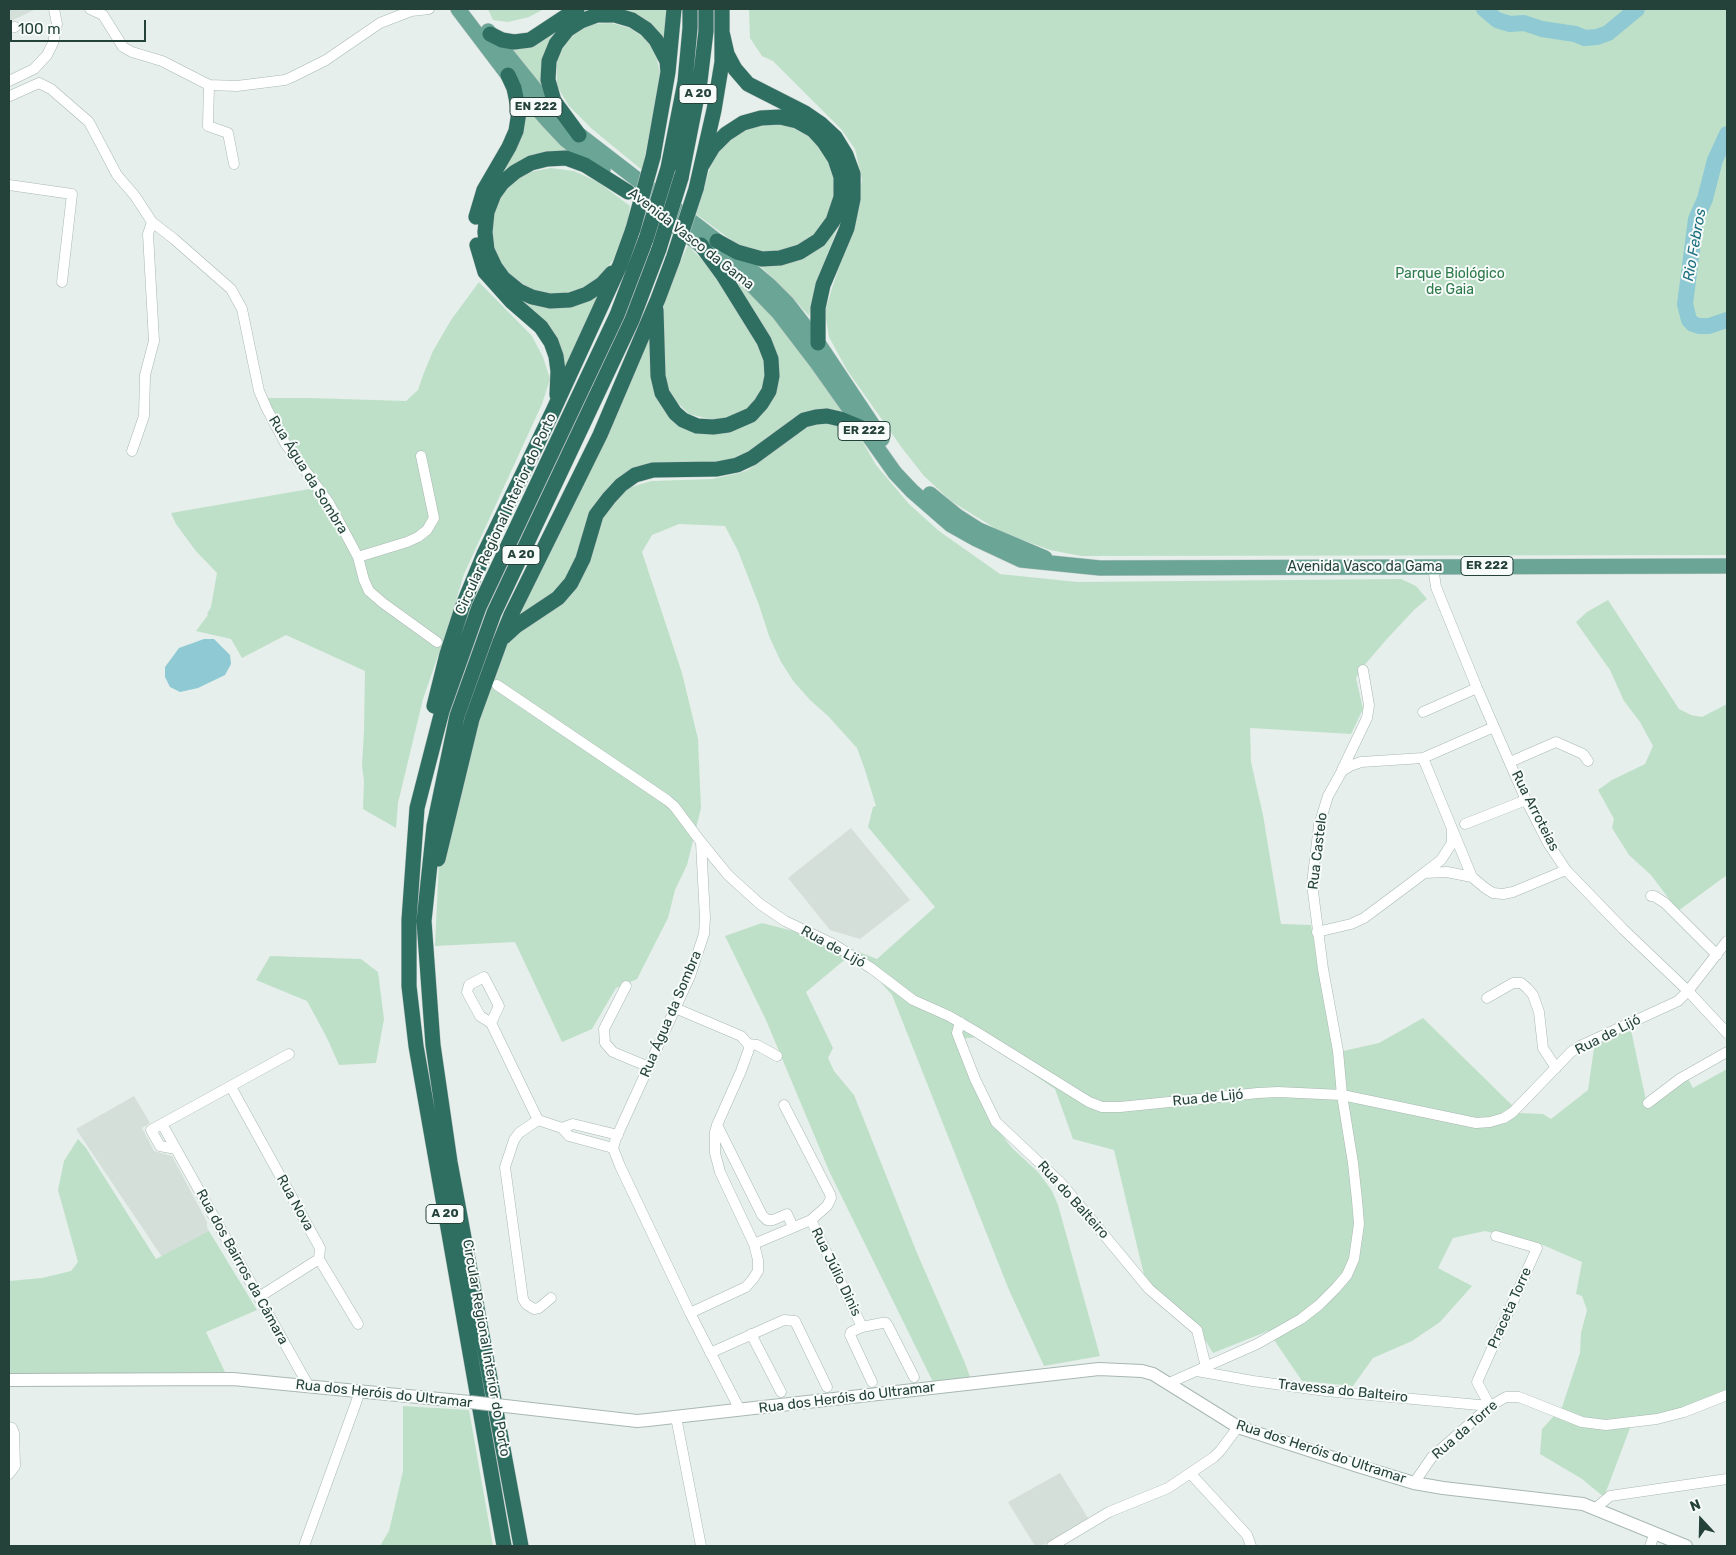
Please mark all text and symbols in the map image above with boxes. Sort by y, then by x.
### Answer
scale bar [12,10,149,42]
text: 100 m [18,20,60,38]
road number: A 20 [679,85,717,104]
road number: EN 222 [510,98,562,116]
street label: Avenida Vasco da Gama [625,185,757,293]
water label: Rio Febros [1680,207,1710,283]
park label: Parque Biológico de Gaia [1395,266,1505,298]
street label: Circular Regional Interior do Porto [452,411,560,617]
street label: Rua Água da Sombra [265,413,351,537]
road number: ER 222 [838,422,890,441]
road number: A 20 [502,546,540,564]
road number: ER 222 [1461,556,1513,576]
street label: Avenida Vasco da Gama [1287,559,1443,575]
street label: Rua Arroteias [1507,768,1563,854]
street label: Rua Castelo [1305,811,1331,891]
street label: Rua de Lijó [798,922,868,972]
street label: Rua Água da Sombra [637,948,705,1080]
street label: Rua de Lijó [1572,1011,1644,1059]
street label: Rua de Lijó [1172,1086,1244,1110]
street label: Rua do Balteiro [1034,1158,1112,1242]
street label: Rua Nova [273,1172,317,1234]
street label: Rua dos Bairros da Câmara [192,1186,292,1348]
road number: A 20 [426,1204,464,1224]
street label: Rua Júlio Dinis [807,1225,865,1319]
street label: Circular Regional Interior do Porto [459,1238,513,1458]
street label: Praceta Torre [1485,1265,1535,1351]
street label: Rua dos Heróis do Ultramar [295,1376,473,1412]
street label: Travessa do Balteiro [1277,1376,1409,1406]
street label: Rua dos Heróis do Ultramar [758,1379,936,1417]
street label: Rua da Torre [1429,1397,1501,1463]
street label: Rua dos Heróis do Ultramar [1234,1417,1408,1487]
north arrow [1676,1495,1726,1545]
text: N [1688,1496,1703,1515]

